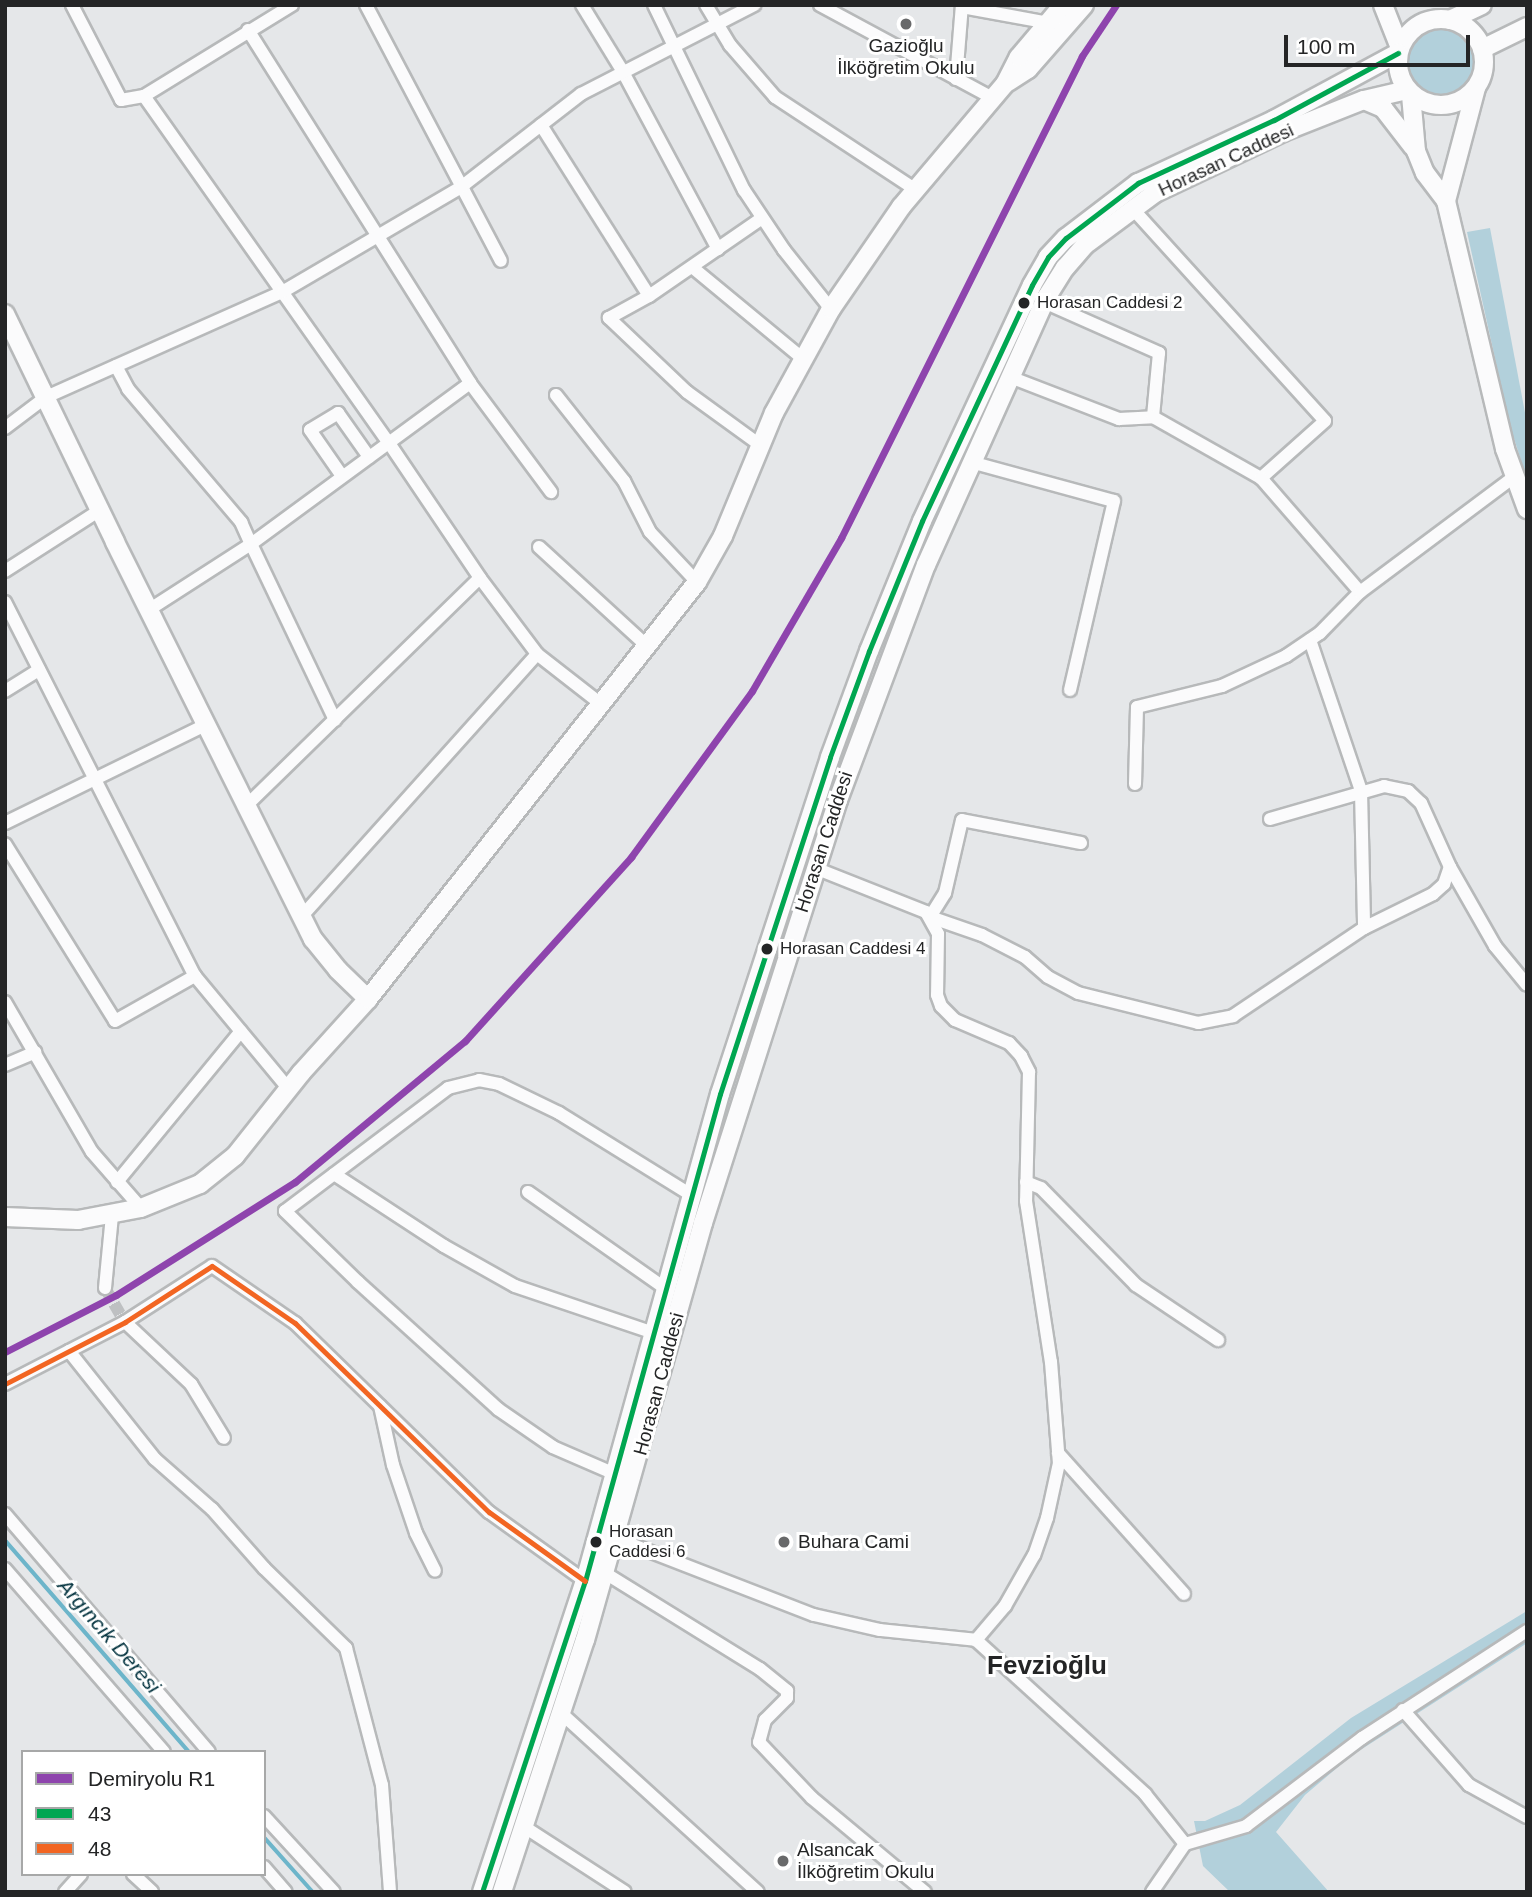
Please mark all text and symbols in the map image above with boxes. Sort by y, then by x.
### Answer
marker: Gazioğlu İlköğretim Okulu [898,16,914,32]
scale bar [1287,21,1472,65]
place label: Gazioğlu İlköğretim Okulu [837,35,975,79]
text: 100 m [1297,35,1355,58]
street label: Horasan Caddesi [1155,119,1297,201]
place label: Horasan Caddesi 2 [1037,293,1183,313]
marker: Horasan Caddesi 2 [1017,296,1031,310]
street label: Horasan Caddesi [790,769,858,915]
place label: Horasan Caddesi 4 [780,939,926,959]
marker: Horasan Caddesi 4 [760,942,774,956]
street label: Horasan Caddesi [629,1310,689,1458]
place label: Horasan Caddesi 6 [609,1522,686,1562]
place label: Buhara Cami [798,1531,909,1553]
marker: Buhara Cami [776,1534,792,1550]
marker: Horasan Caddesi 6 [589,1535,603,1549]
water label: Argıncık Deresi [52,1574,166,1698]
district label: Fevzioğlu [987,1650,1107,1682]
legend [21,1750,266,1876]
text: Demiryolu R1 [88,1767,215,1790]
text: 43 [88,1802,111,1825]
text: 48 [88,1837,111,1860]
place label: Alsancak İlköğretim Okulu [797,1839,934,1883]
marker: Alsancak İlköğretim Okulu [775,1853,791,1869]

